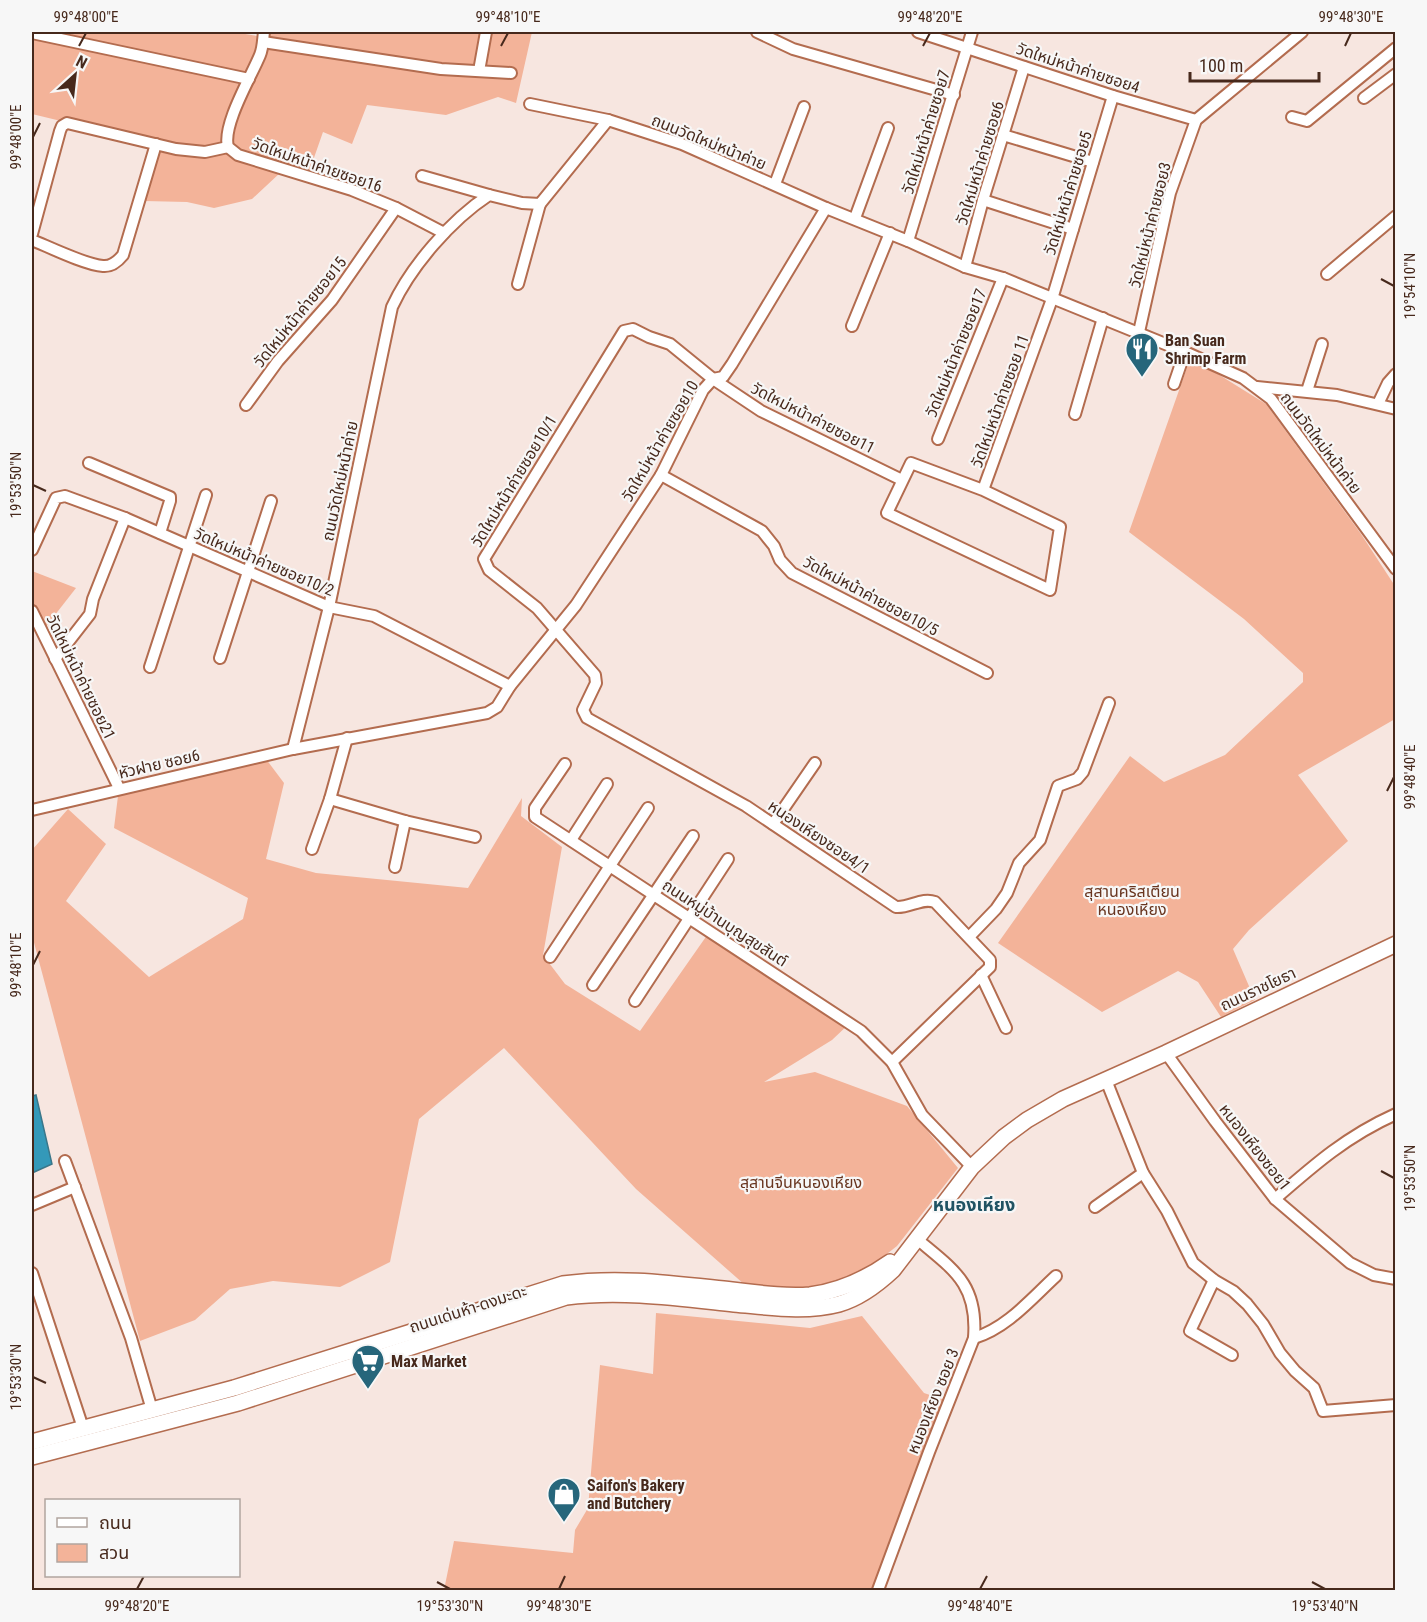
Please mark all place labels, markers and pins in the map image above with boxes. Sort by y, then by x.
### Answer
restaurant icon: Ban Suan Shrimp Farm [1124,331,1160,378]
place label: Ban Suan Shrimp Farm [1165,331,1247,368]
supermarket icon: Max Market [350,1343,386,1390]
place label: Max Market [391,1352,467,1371]
shop icon: Saifon's Bakery and Butchery [546,1476,582,1523]
place label: Saifon's Bakery and Butchery [587,1476,685,1513]

